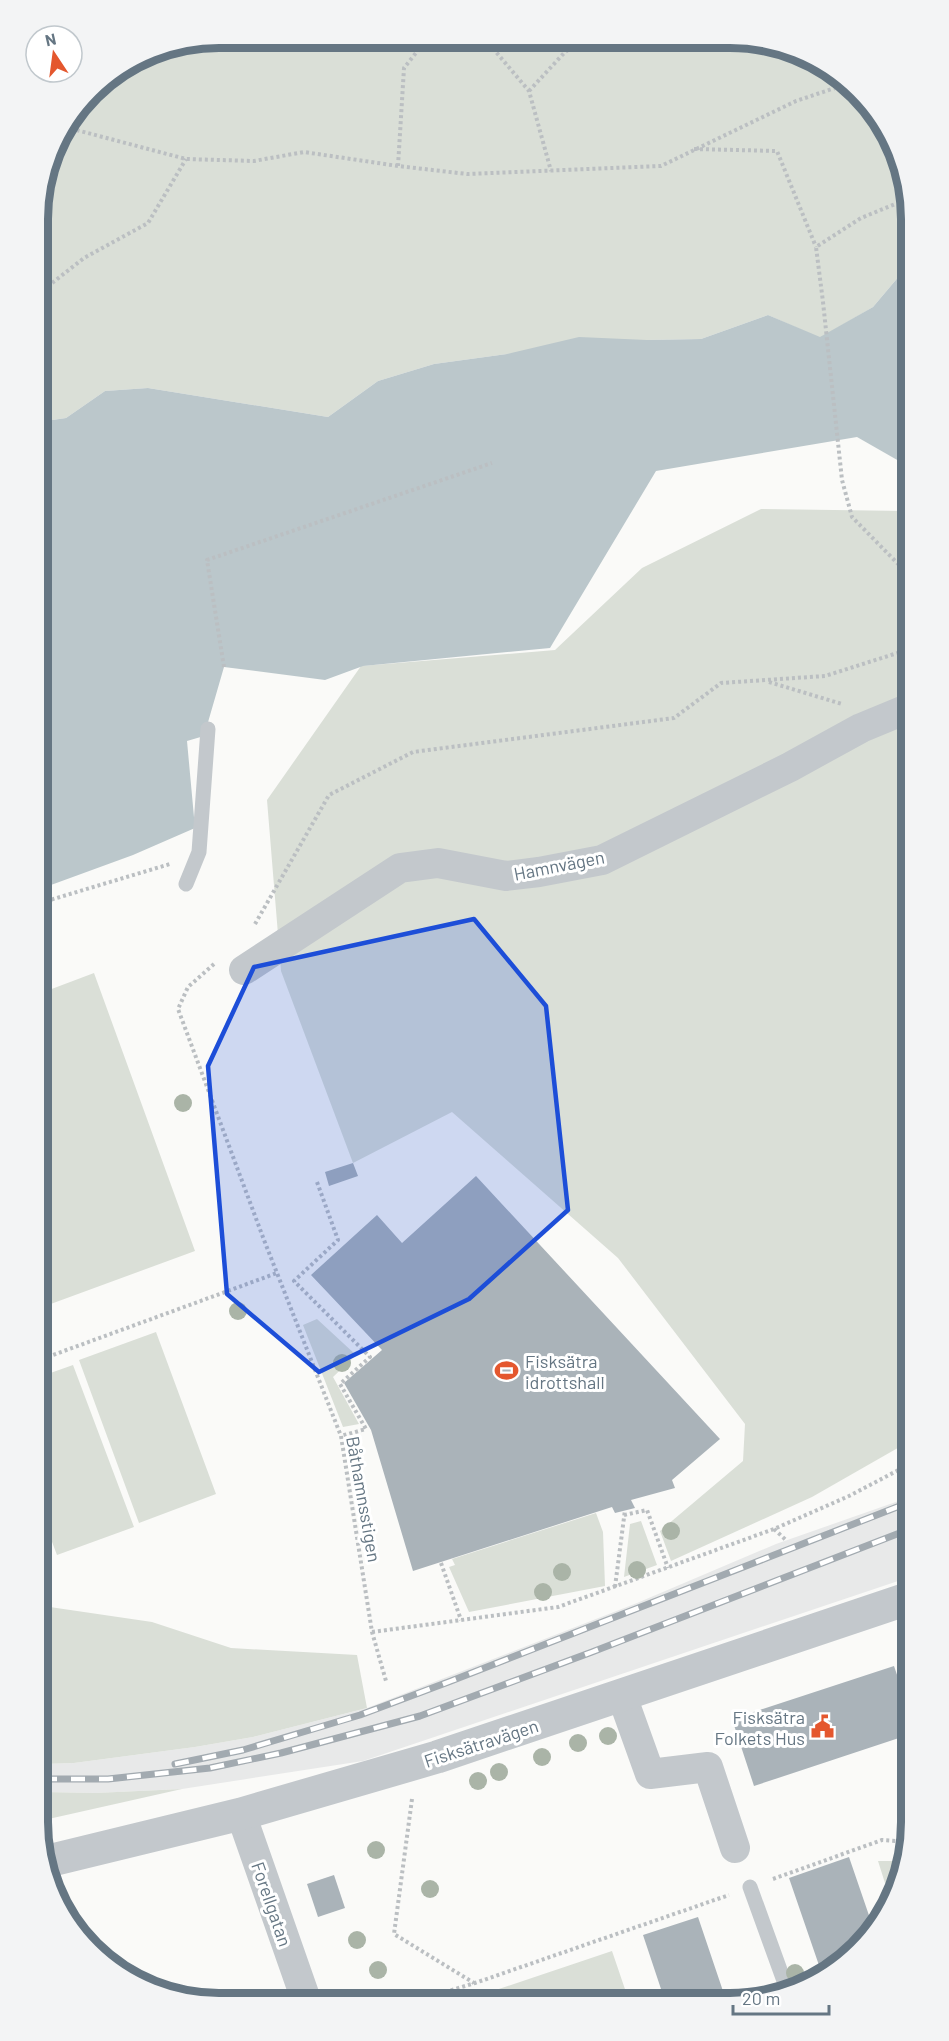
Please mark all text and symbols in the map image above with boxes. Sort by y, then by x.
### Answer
north arrow [24,24,84,84]
text: N [43,28,58,49]
street label: Hamnvägen [512,845,606,885]
place label: Fisksätra idrottshall [525,1350,605,1393]
sports icon: Fisksätra idrottshall [494,1358,520,1384]
street label: Båthamnsstigen [342,1434,386,1564]
place label: Fisksätra Folkets Hus [714,1706,805,1749]
street label: Fisksätravägen [421,1714,541,1772]
public building icon: Fisksätra Folkets Hus [810,1714,836,1740]
street label: Forellgatan [247,1859,297,1949]
scale bar [733,1978,829,2016]
text: 20 m [742,1987,780,2009]

